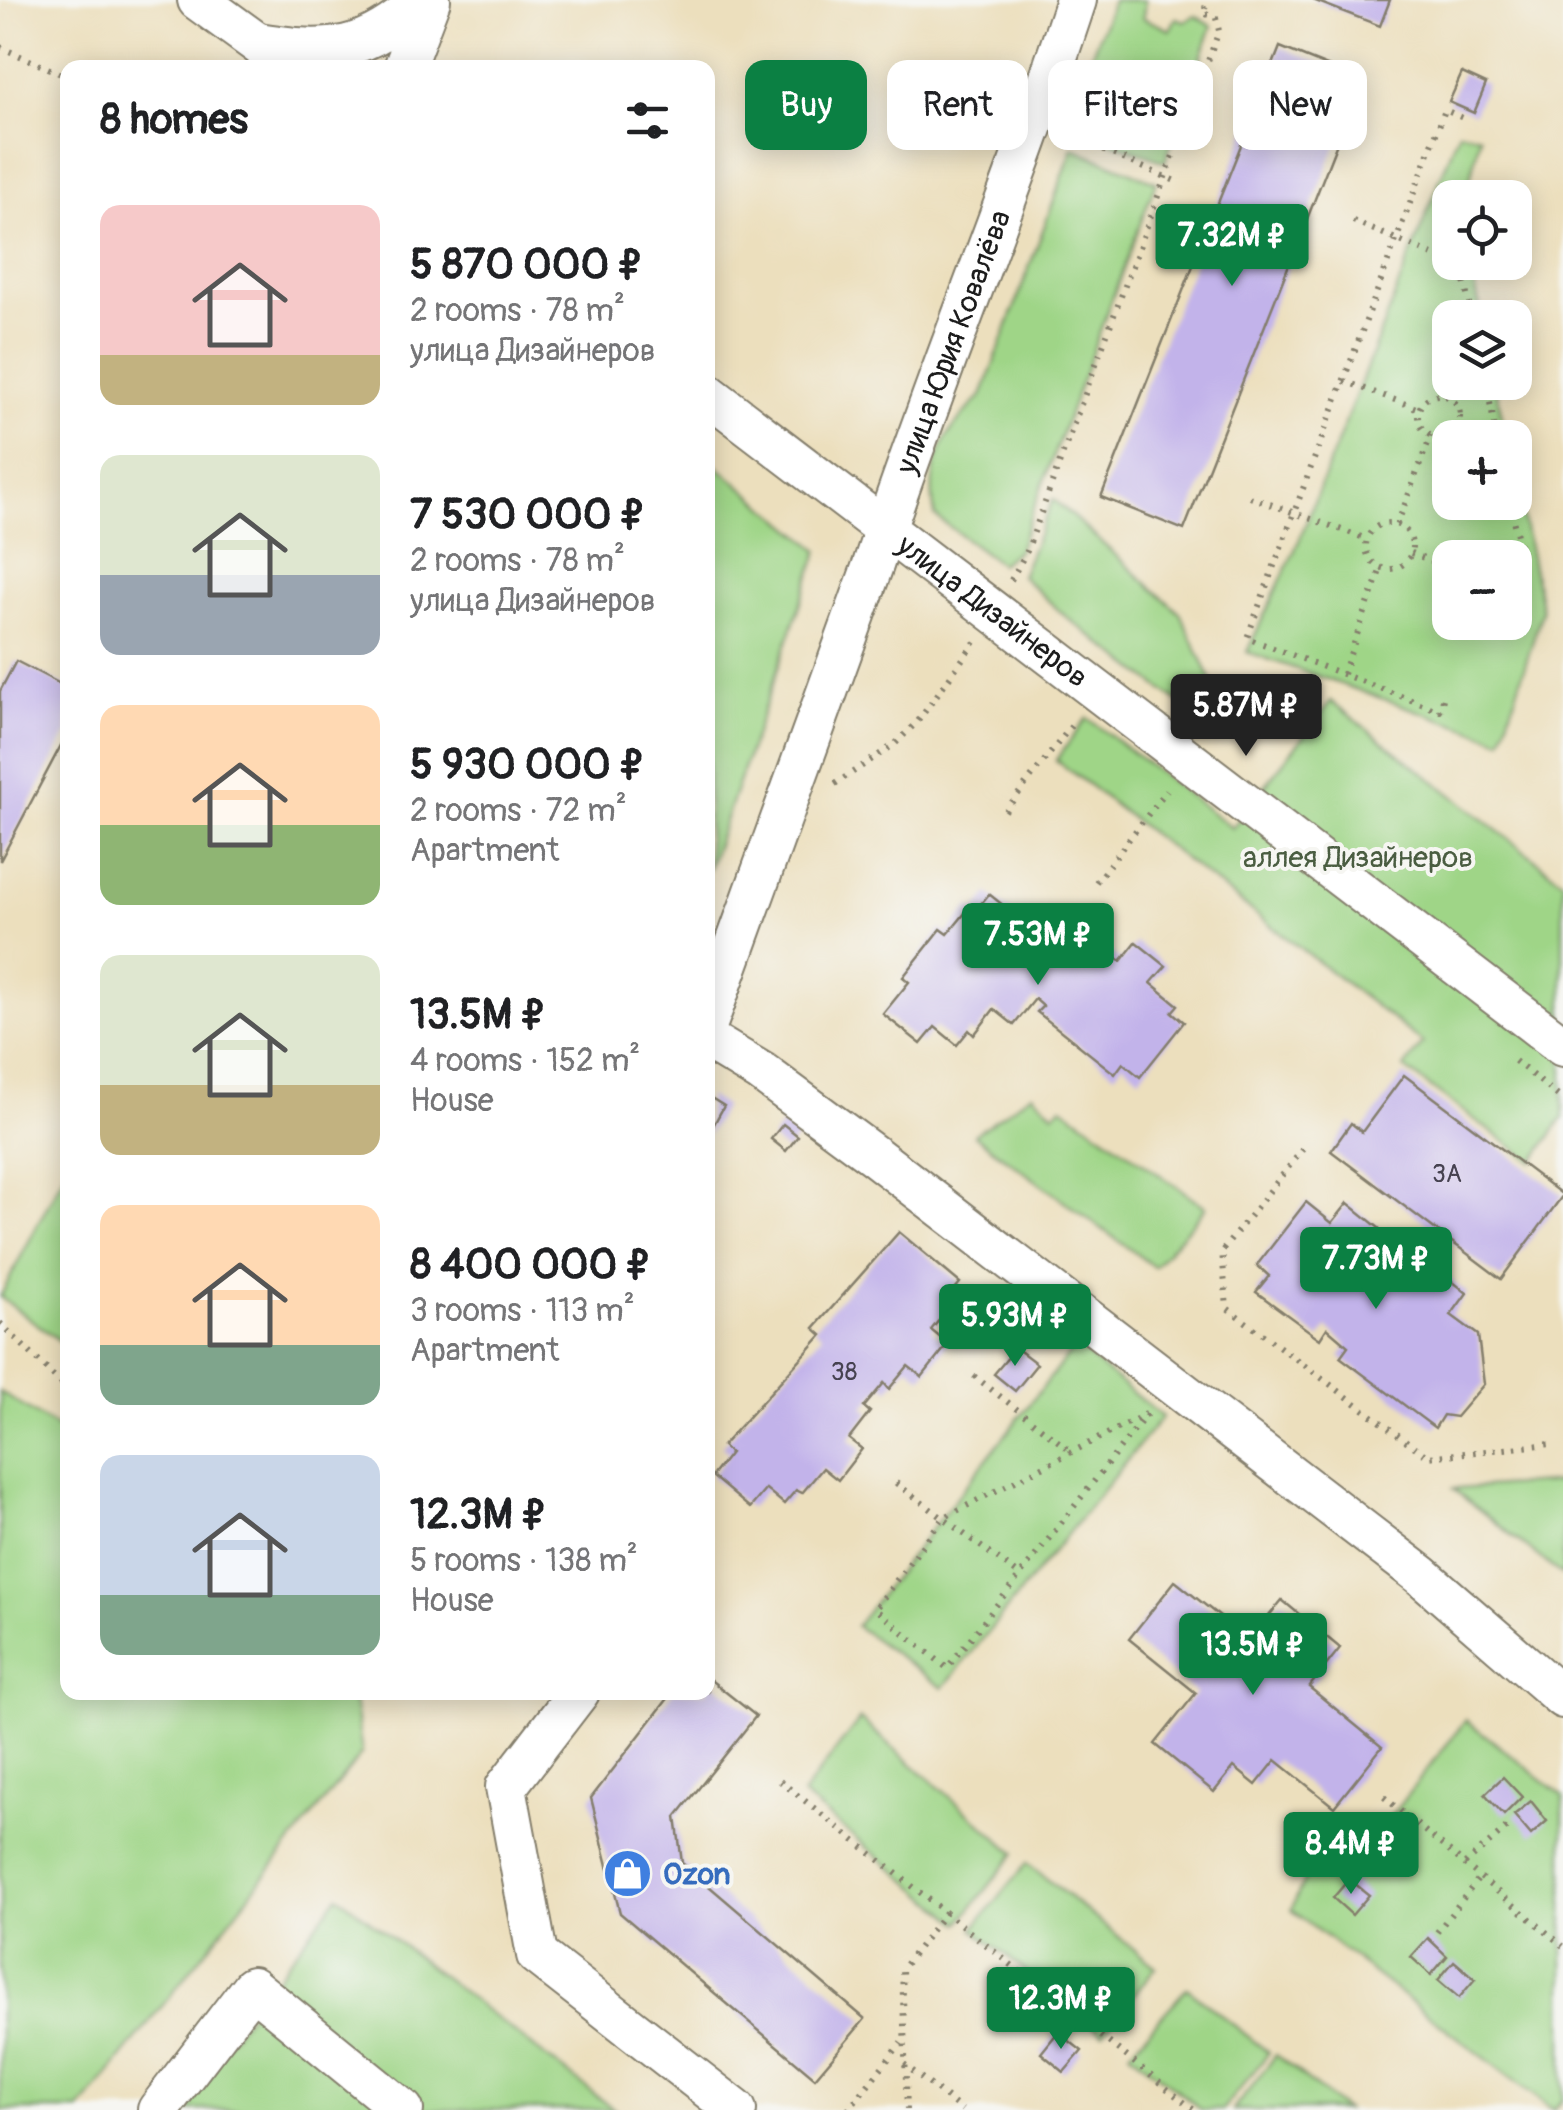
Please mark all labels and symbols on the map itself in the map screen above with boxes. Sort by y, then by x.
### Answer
pin: 7.32M ₽ [1140,204,1324,289]
street label: улица Юрия Ковалёва [888,205,1019,480]
street label: улица Дизайнеров [889,526,1095,696]
pin: 5.87M ₽ [1154,674,1338,759]
park label: аллея Дизайнеров [1243,839,1473,876]
pin: 7.53M ₽ [946,903,1130,988]
house number: 3А [1432,1159,1462,1190]
pin: 7.73M ₽ [1284,1227,1468,1312]
pin: 5.93M ₽ [923,1284,1107,1369]
house number: 38 [831,1357,857,1388]
pin: 13.5M ₽ [1161,1613,1345,1698]
pin: 8.4M ₽ [1270,1812,1432,1897]
shop icon: Ozon [602,1848,654,1900]
place label: Ozon [663,1856,730,1893]
pin: 12.3M ₽ [969,1967,1153,2052]

